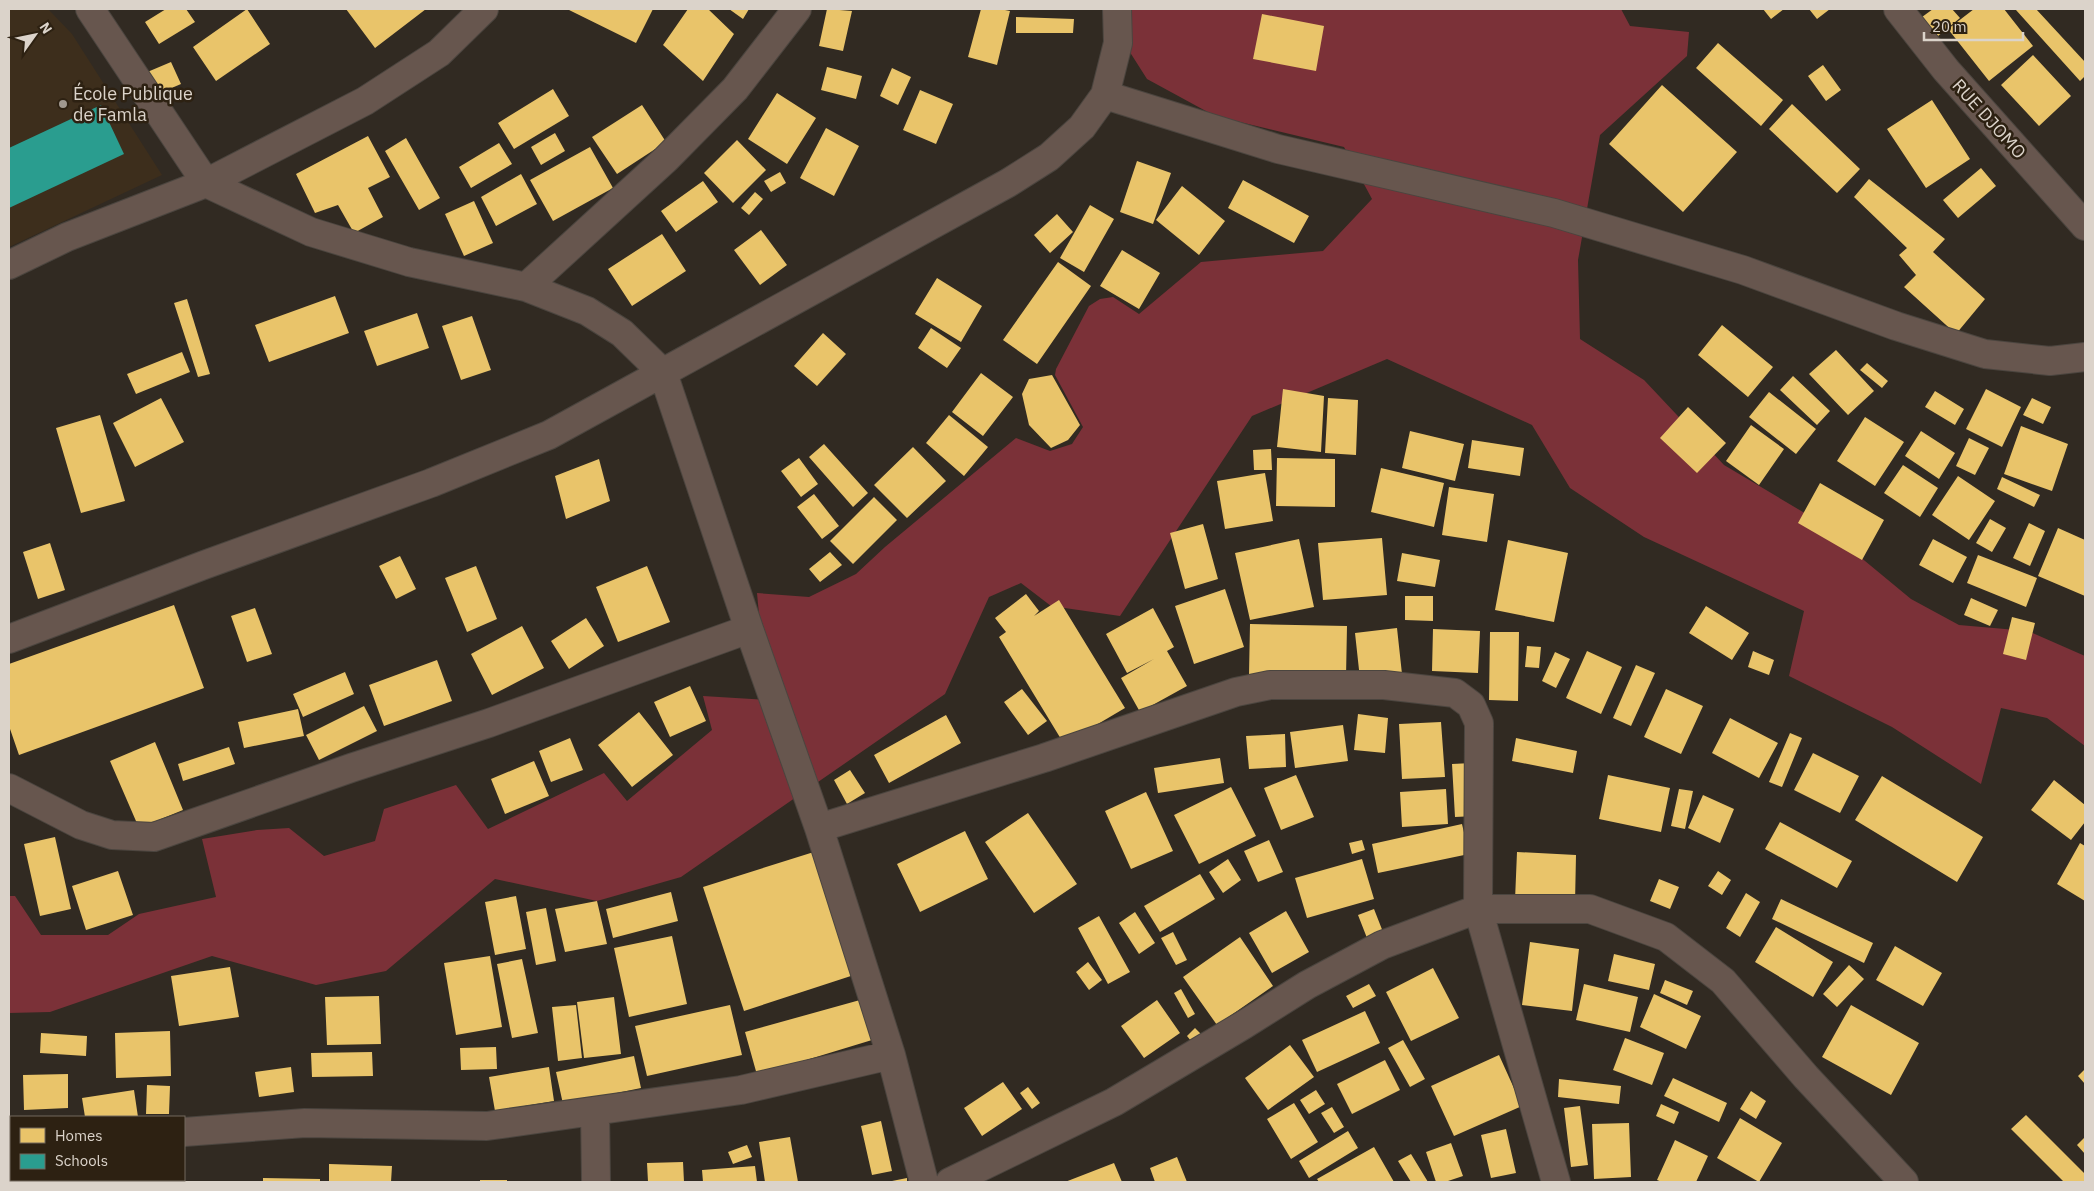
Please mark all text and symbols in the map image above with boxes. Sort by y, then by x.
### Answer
north arrow [10,10,60,60]
scale bar [1924,10,2023,42]
text: 20 m [1932,17,1967,36]
text: N [36,19,56,37]
street label: RUE DJOMO [1948,74,2031,163]
place label: École Publique de Famla [73,82,193,126]
marker: École Publique de Famla [57,98,69,110]
legend [10,1116,185,1181]
text: Homes [55,1126,103,1145]
text: Schools [55,1151,108,1170]

